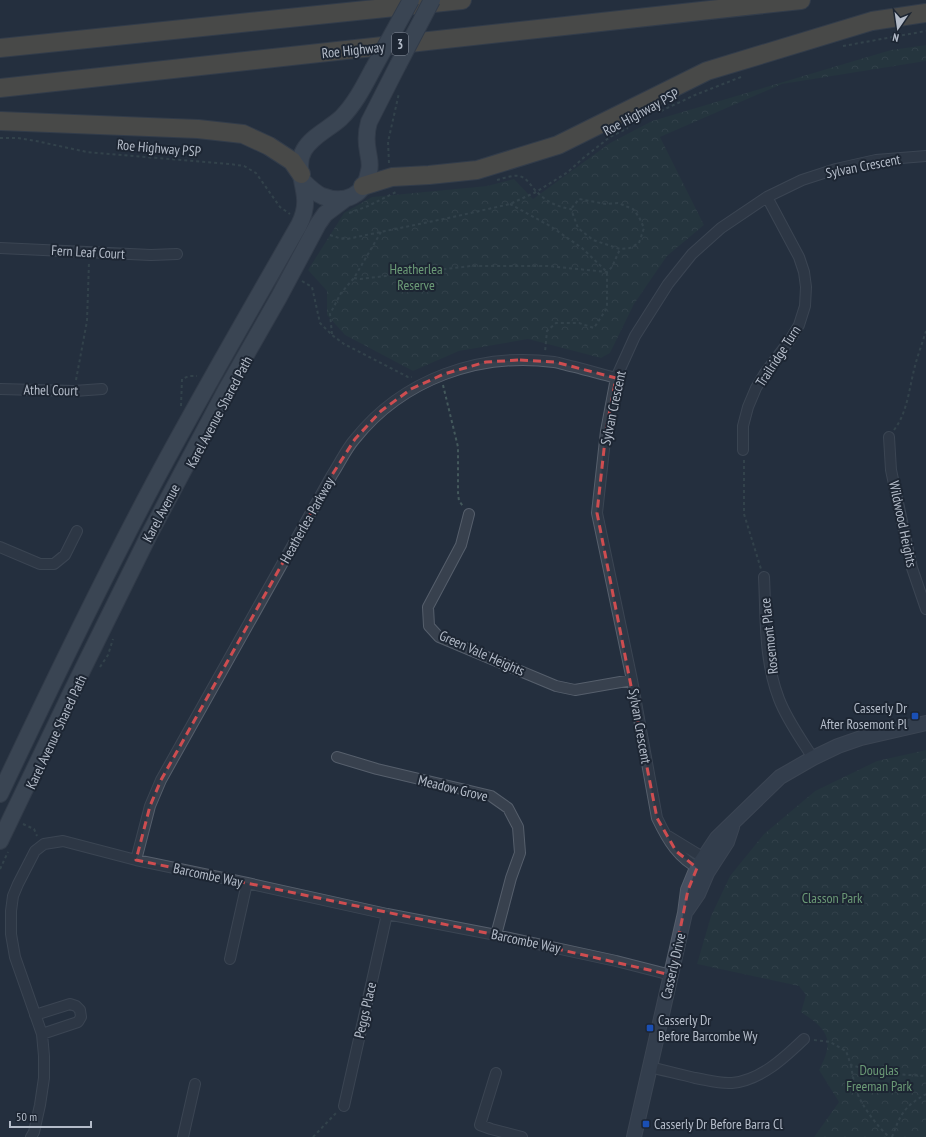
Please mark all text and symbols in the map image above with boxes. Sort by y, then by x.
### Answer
north arrow [878,8,918,48]
text: N [891,30,900,45]
road number: 3 [392,33,408,55]
street label: Roe Highway [321,38,386,62]
street label: Roe Highway PSP [600,84,682,140]
street label: Roe Highway PSP [116,135,202,161]
street label: Sylvan Crescent [824,150,902,182]
street label: Fern Leaf Court [51,241,125,263]
park label: Heatherlea Reserve [389,260,443,294]
street label: Trailridge Turn [752,322,804,390]
street label: Karel Avenue Shared Path [182,353,256,471]
street label: Sylvan Crescent [596,369,630,447]
street label: Athel Court [24,381,79,399]
street label: Heatherlea Parkway [276,473,339,566]
street label: Wildwood Heights [885,479,921,569]
street label: Karel Avenue [138,481,184,545]
street label: Rosemont Place [756,597,782,675]
street label: Green Vale Heights [437,626,528,680]
street label: Karel Avenue Shared Path [22,672,90,792]
street label: Sylvan Crescent [625,687,655,765]
place label: Casserly Dr After Rosemont Pl [820,699,908,733]
marker: Casserly Dr After Rosemont Pl [910,711,920,721]
street label: Meadow Grove [416,771,490,805]
street label: Barcombe Way [172,859,245,891]
park label: Classon Park [802,889,863,907]
street label: Barcombe Way [490,925,563,957]
street label: Casserly Drive [657,931,689,1001]
street label: Peggs Place [350,980,380,1040]
place label: Casserly Dr Before Barcombe Wy [658,1011,758,1045]
marker: Casserly Dr Before Barcombe Wy [645,1023,655,1033]
park label: Douglas Freeman Park [846,1061,912,1095]
scale bar [10,1103,91,1129]
text: 50 m [16,1109,37,1124]
place label: Casserly Dr Before Barra Cl [654,1115,783,1133]
marker: Casserly Dr Before Barra Cl [641,1119,651,1129]

